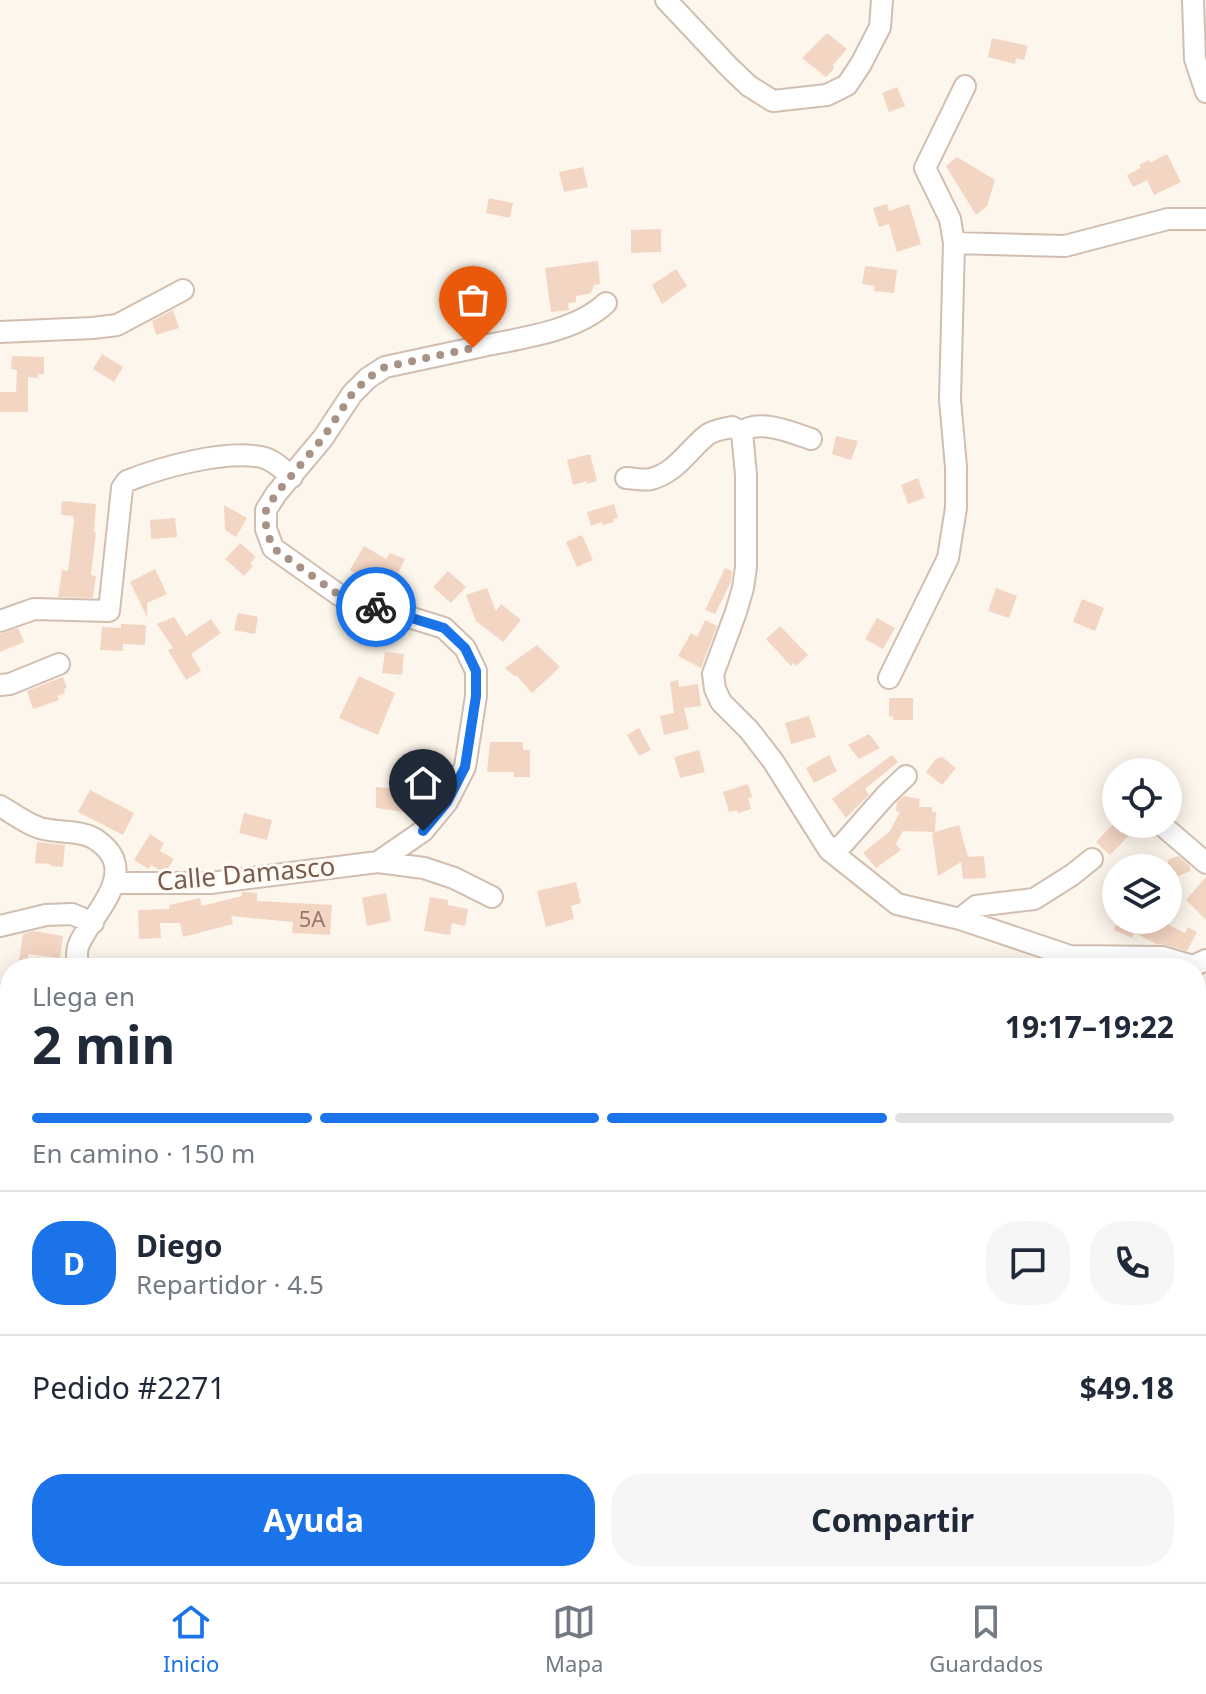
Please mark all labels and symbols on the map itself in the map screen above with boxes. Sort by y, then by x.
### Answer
pin [439,266,507,348]
courier [336,567,416,647]
pin [389,749,457,831]
street label: Calle Damasco [155,847,337,899]
house number: 5A [299,903,326,933]

